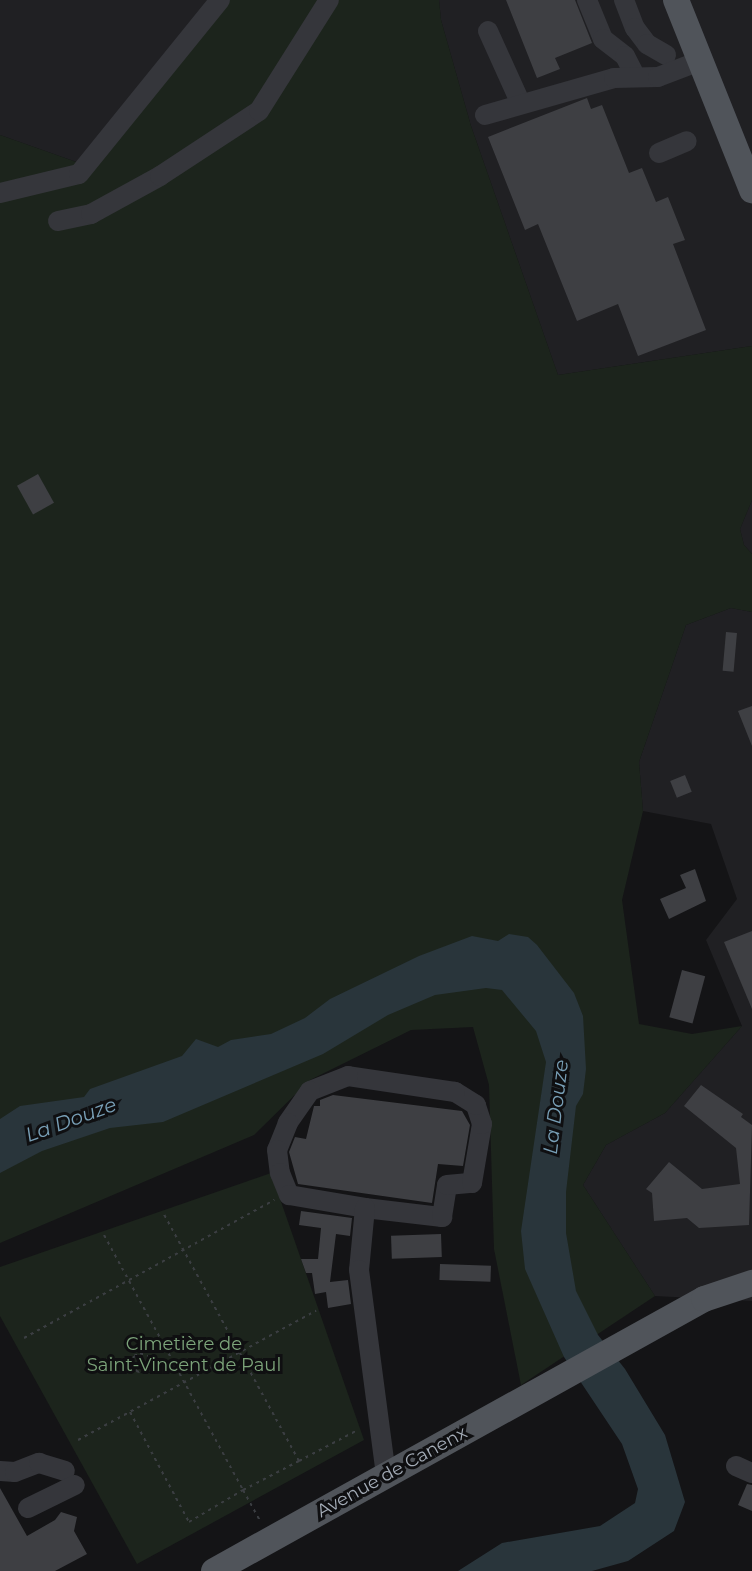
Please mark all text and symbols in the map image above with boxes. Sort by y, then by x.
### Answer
water label: La Douze [538,1058,574,1156]
water label: La Douze [22,1092,120,1148]
park label: Cimetière de Saint-Vincent de Paul [87,1334,281,1376]
street label: Avenue de Canenx [313,1422,471,1522]

